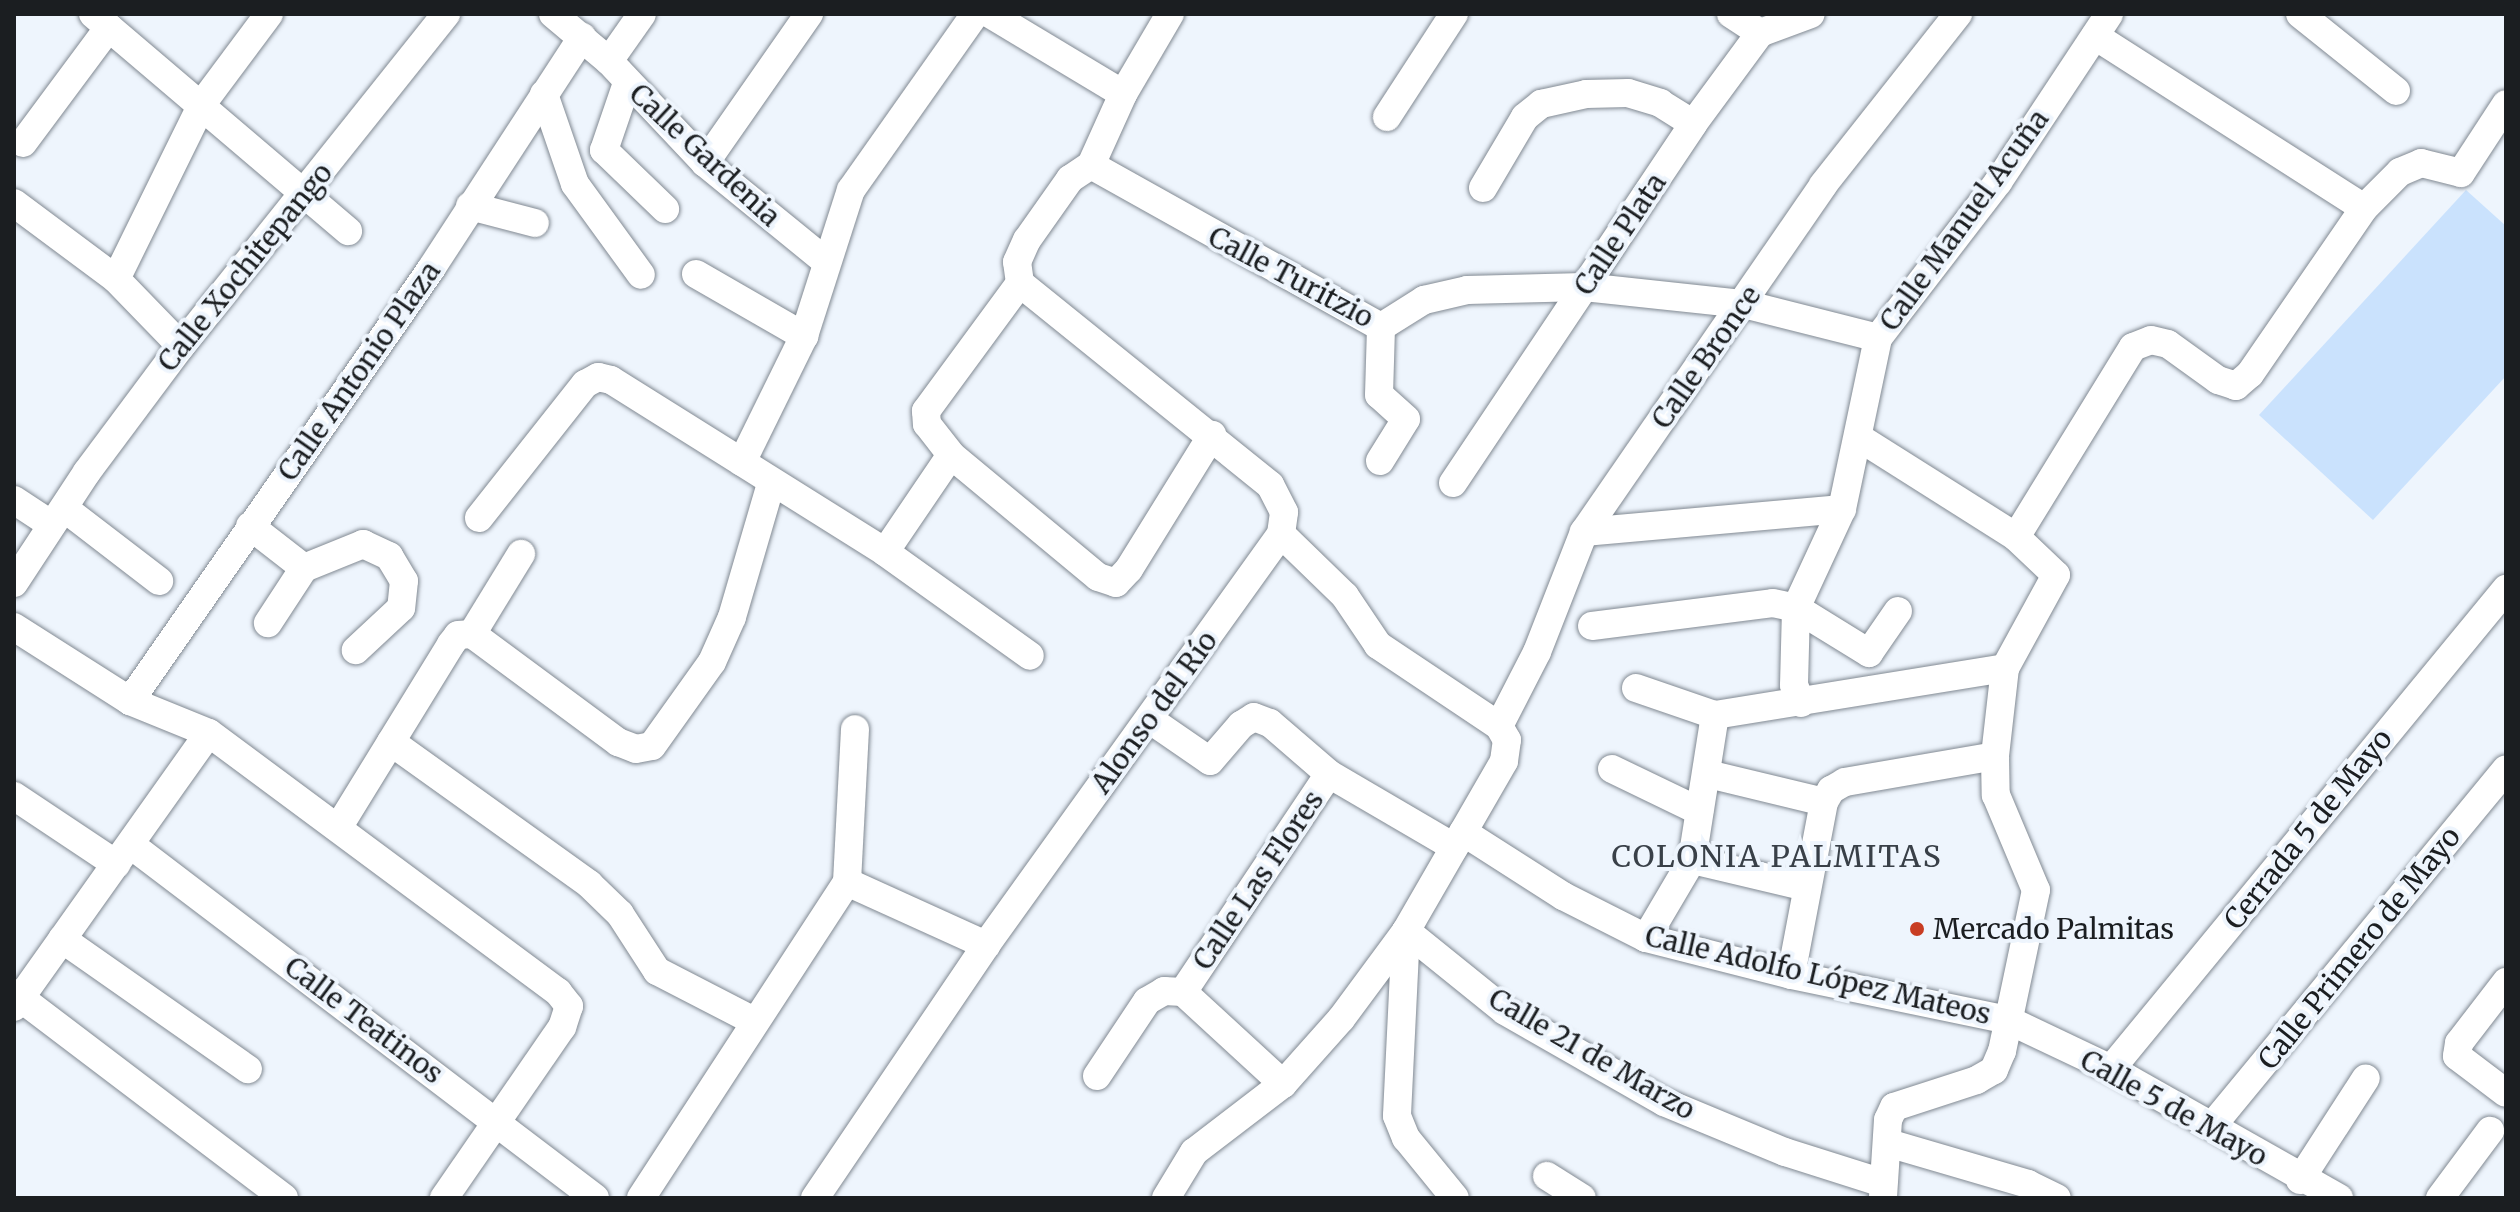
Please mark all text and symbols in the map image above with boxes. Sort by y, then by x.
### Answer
street label: Calle Gardenia [623,77,787,233]
street label: Calle Manuel Acuña [1873,103,2055,337]
street label: Calle Xochitepango [151,156,339,378]
street label: Calle Plata [1567,167,1673,301]
street label: Calle Turitzio [1203,219,1379,335]
street label: Calle Antonio Plaza [271,255,447,487]
street label: Calle Bronce [1645,279,1767,435]
street label: Alonso del Río [1084,624,1224,800]
street label: Cerrada 5 de Mayo [2217,722,2399,936]
street label: Calle Las Flores [1186,784,1330,976]
street label: Calle Primero de Mayo [2251,820,2467,1076]
district label: COLONIA PALMITAS [1612,838,1942,874]
place label: Mercado Palmitas [1933,912,2174,946]
street label: Calle Adolfo López Mateos [1642,919,1994,1031]
marker: Mercado Palmitas [1908,920,1926,938]
street label: Calle Teatinos [278,950,450,1090]
street label: Calle 21 de Marzo [1483,981,1701,1127]
street label: Calle 5 de Mayo [2075,1043,2273,1173]

